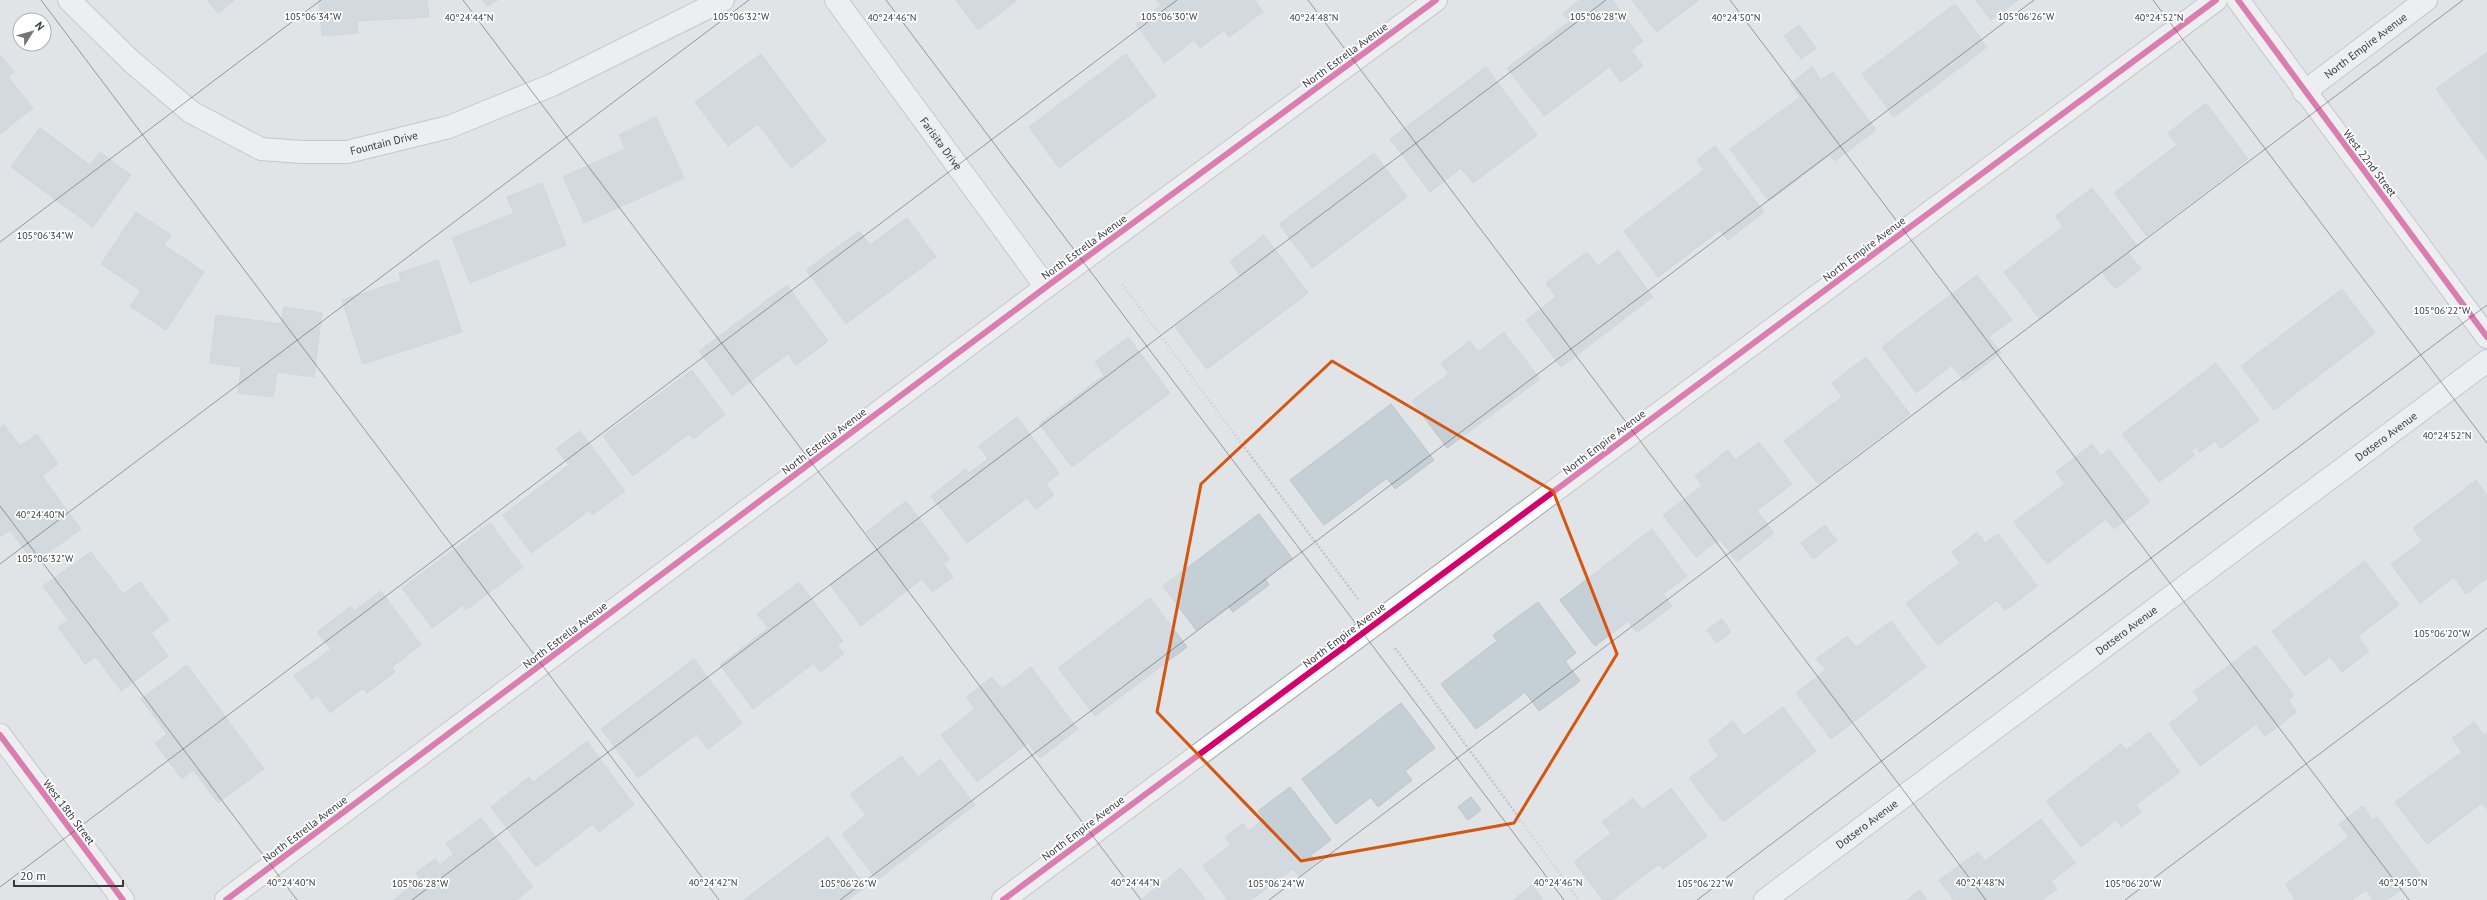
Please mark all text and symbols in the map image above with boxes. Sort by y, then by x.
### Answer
text: 105°06'34"W [285,10,342,23]
text: 105°06'32"W [713,10,770,23]
text: 105°06'30"W [1141,10,1198,23]
text: 105°06'28"W [1570,10,1627,23]
text: 105°06'26"W [1998,10,2055,23]
street label: North Empire Avenue [2321,10,2410,81]
text: 40°24'44"N [444,11,494,24]
text: 40°24'46"N [867,11,917,24]
text: 40°24'48"N [1289,11,1339,24]
text: 40°24'50"N [1711,11,1761,24]
text: 40°24'52"N [2134,11,2184,24]
north arrow [12,12,52,52]
text: N [32,19,48,33]
street label: North Estrella Avenue [1299,19,1391,91]
street label: Farisita Drive [917,114,965,173]
street label: West 22nd Street [2340,127,2400,200]
street label: Fountain Drive [349,128,420,158]
street label: North Estrella Avenue [1038,211,1130,283]
street label: North Empire Avenue [1820,213,1908,285]
text: 105°06'34"W [17,229,74,242]
text: 105°06'22"W [2414,304,2471,317]
street label: North Estrella Avenue [779,404,869,477]
street label: North Empire Avenue [1560,406,1648,478]
street label: Dotsero Avenue [2352,408,2420,464]
text: 40°24'52"N [2422,429,2472,442]
text: 40°24'40"N [15,508,65,521]
text: 105°06'32"W [17,552,74,565]
street label: North Estrella Avenue [520,598,610,671]
street label: North Empire Avenue [1300,599,1388,671]
street label: Dotsero Avenue [2093,602,2160,658]
text: 105°06'20"W [2414,627,2471,640]
street label: West 18th Street [40,777,98,848]
street label: North Estrella Avenue [260,792,350,865]
street label: North Empire Avenue [1039,792,1127,864]
street label: Dotsero Avenue [1833,796,1901,852]
scale bar [14,862,123,888]
text: 20 m [20,868,46,883]
text: 40°24'40"N [266,876,316,889]
text: 40°24'42"N [688,876,738,889]
text: 40°24'44"N [1110,876,1160,889]
text: 40°24'46"N [1533,876,1583,889]
text: 40°24'48"N [1955,876,2005,889]
text: 40°24'50"N [2378,876,2428,889]
text: 105°06'28"W [392,877,449,890]
text: 105°06'26"W [820,877,877,890]
text: 105°06'24"W [1248,877,1305,890]
text: 105°06'22"W [1677,877,1734,890]
text: 105°06'20"W [2105,877,2162,890]

